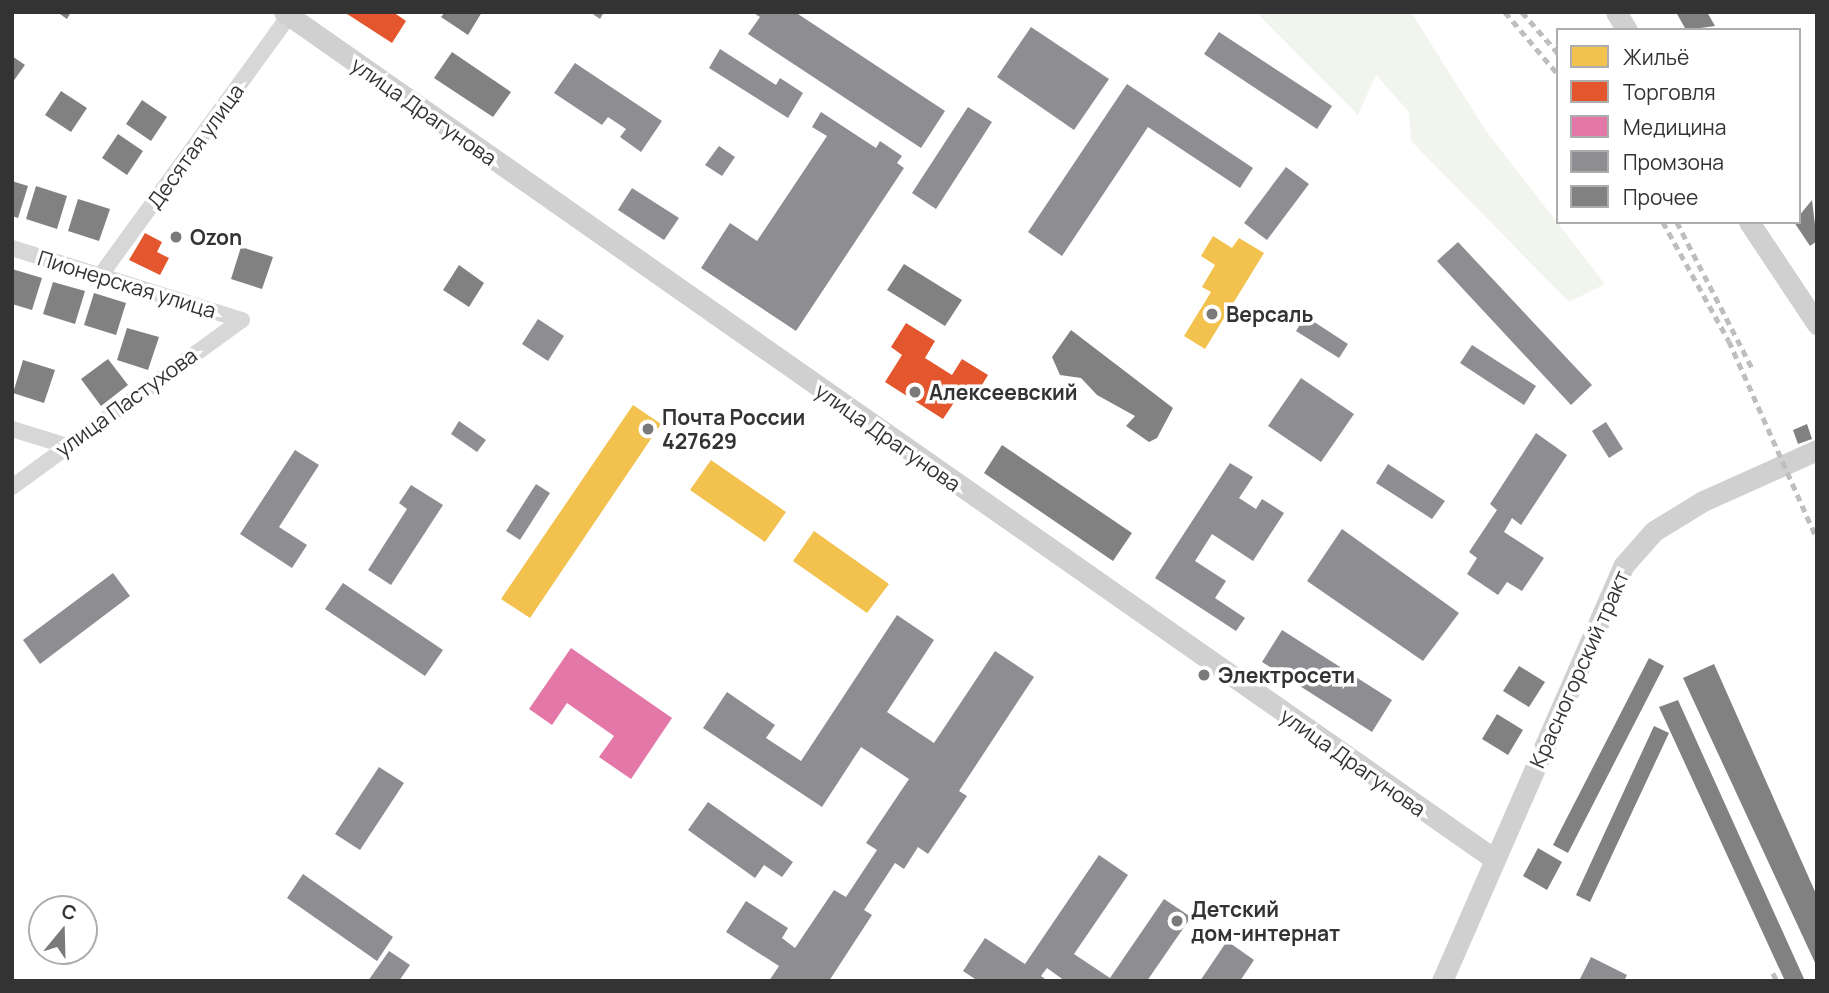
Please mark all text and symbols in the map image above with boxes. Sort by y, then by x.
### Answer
legend [1556,28,1801,224]
text: Жильё [1623,43,1689,71]
street label: улица Драгунова [347,51,501,171]
text: Торговля [1623,78,1716,106]
street label: Десятая улица [141,79,249,213]
text: Медицина [1623,113,1726,141]
text: Промзона [1623,148,1724,176]
text: Прочее [1623,183,1698,211]
place label: Ozon [190,224,242,250]
marker: Ozon [168,229,184,245]
street label: Пионерская улица [35,245,219,323]
place label: Версаль [1226,301,1313,327]
marker: Версаль [1204,306,1220,322]
street label: улица Пастухова [50,342,202,462]
street label: улица Драгунова [811,377,965,497]
place label: Алексеевский [929,379,1078,405]
marker: Алексеевский [907,384,923,400]
place label: Почта России 427629 [662,404,805,454]
marker: Почта России 427629 [640,421,656,437]
street label: Красногорский тракт [1524,566,1634,772]
place label: Электросети [1218,662,1355,688]
marker: Электросети [1196,667,1212,683]
street label: улица Драгунова [1276,702,1430,822]
north arrow [28,895,98,965]
place label: Детский дом-интернат [1191,896,1340,946]
text: С [58,897,80,927]
marker: Детский дом-интернат [1169,913,1185,929]

